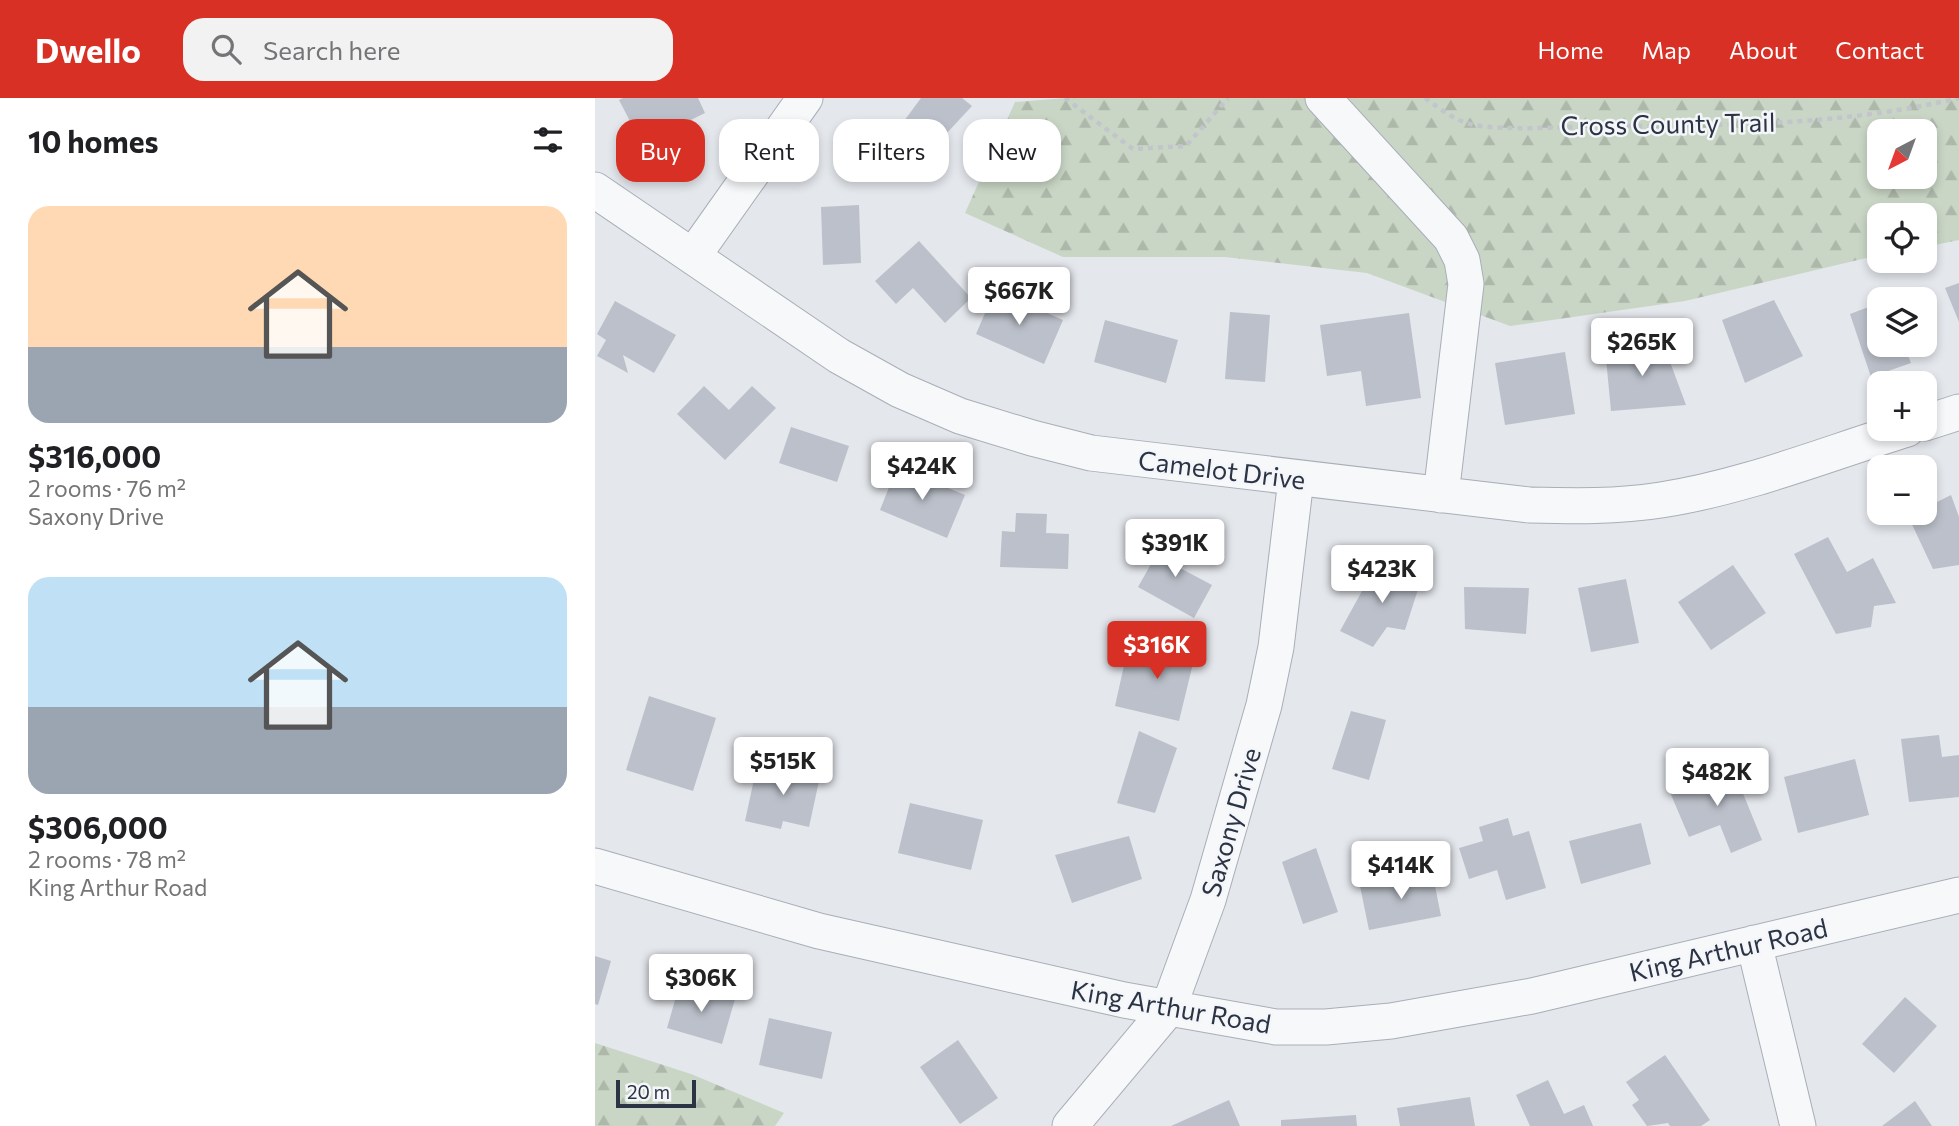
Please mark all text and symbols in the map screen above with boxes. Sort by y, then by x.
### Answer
search box [183,18,673,81]
text: Dwello [35,29,141,70]
icon: search [207,30,245,68]
text: Search here [263,34,401,65]
text: Home [1538,35,1604,64]
text: Map [1642,35,1691,64]
text: About [1729,35,1797,64]
text: Contact [1835,35,1924,64]
street label: Cross County Trail [1560,106,1776,140]
chip: Buy [616,119,705,182]
chip: Rent [719,119,819,182]
chip: Filters [833,119,949,182]
chip: New [963,119,1061,182]
north arrow [1867,119,1937,189]
map controls [1867,119,1937,525]
icon: filters [529,121,567,159]
text: 10 homes [28,122,158,159]
button: locate [1867,203,1937,273]
icon: home [235,251,361,377]
pin: $667K [970,268,1068,327]
text: $667K [984,276,1054,304]
button: layers [1867,287,1937,357]
pin: $265K [1593,318,1691,378]
text: $265K [1607,327,1677,355]
button: + [1867,371,1937,441]
text: $316,000 [28,437,161,474]
pin: $424K [873,442,971,502]
street label: Camelot Drive [1137,443,1307,495]
text: $424K [887,451,957,479]
button: − [1867,455,1937,525]
text: 2 rooms · 76 m² [28,474,186,502]
text: Saxony Drive [28,502,164,530]
pin: $391K [1126,519,1224,579]
text: $391K [1141,528,1209,556]
pin: $423K [1333,546,1431,605]
text: $423K [1347,554,1417,582]
icon: home [235,622,361,748]
pin: $316K [1108,622,1206,681]
text: $316K [1123,630,1191,658]
pin: $515K [734,738,832,797]
street label: Saxony Drive [1194,744,1266,900]
text: $515K [750,746,816,774]
pin: $482K [1668,748,1766,808]
text: $482K [1682,757,1752,785]
text: $306,000 [28,808,168,845]
pin: $414K [1352,842,1450,901]
text: 2 rooms · 78 m² [28,845,186,873]
text: $414K [1367,850,1435,878]
text: King Arthur Road [28,873,207,901]
street label: King Arthur Road [1626,911,1830,987]
pin: $306K [652,954,750,1014]
text: $306K [665,963,737,991]
street label: King Arthur Road [1069,973,1273,1039]
scale bar [616,1077,697,1109]
text: 20 m [627,1080,670,1103]

